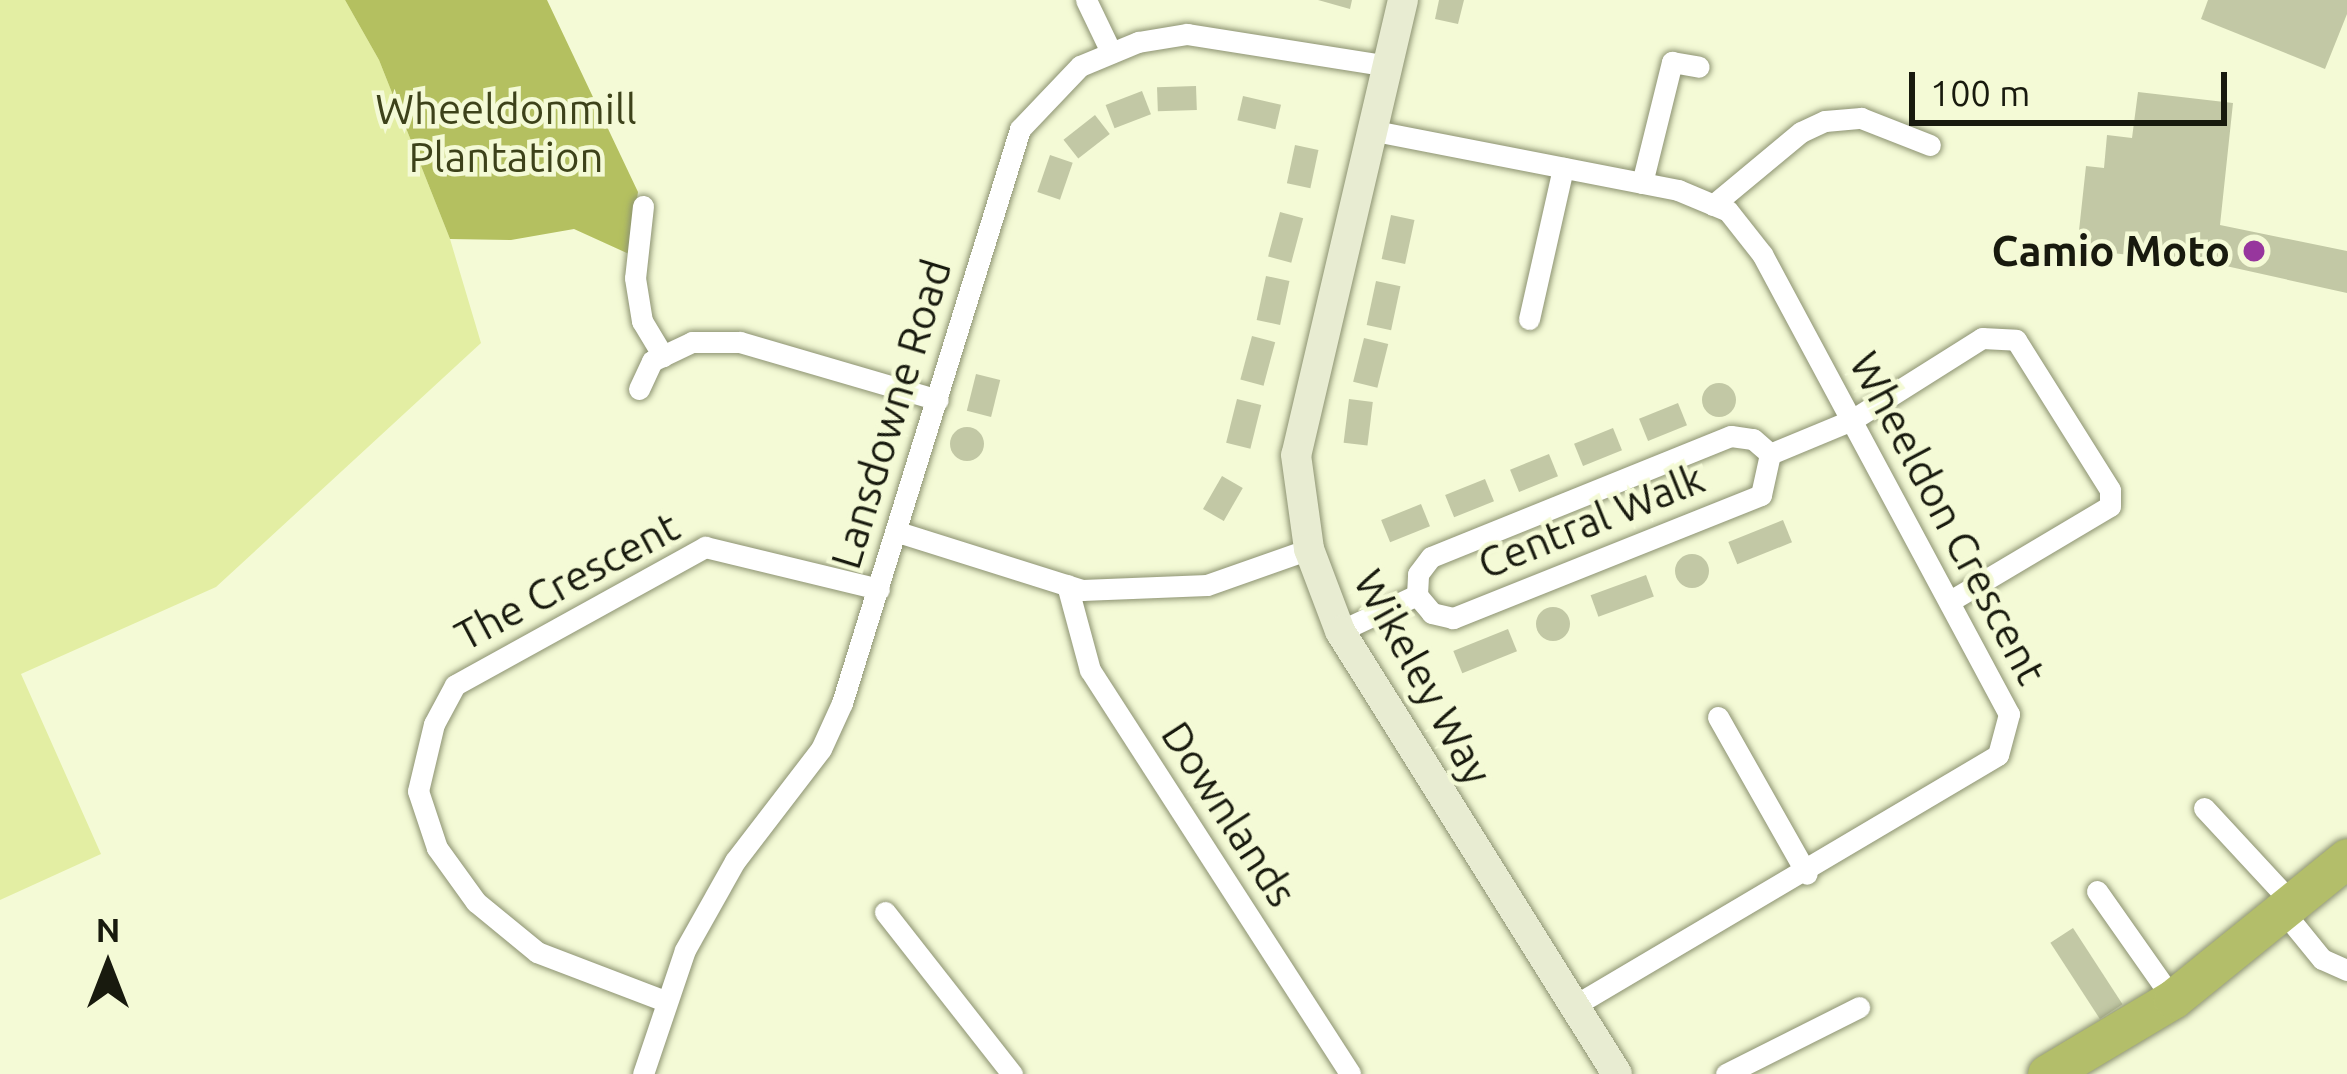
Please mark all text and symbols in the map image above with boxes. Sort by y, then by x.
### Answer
scale bar [1915,48,2233,122]
text: 100 m [1930,72,2030,113]
park label: Wheeldonmill Plantation [375,84,637,182]
place label: Camio Moto [1992,226,2230,276]
marker: Camio Moto [2241,238,2267,264]
street label: Lansdowne Road [820,253,962,575]
street label: Wheeldon Crescent [1839,343,2057,693]
street label: Central Walk [1471,453,1711,589]
street label: The Crescent [446,501,688,661]
street label: Wikeley Way [1343,561,1503,793]
street label: Downlands [1151,712,1307,916]
north arrow [48,906,168,1026]
text: N [96,911,120,948]

